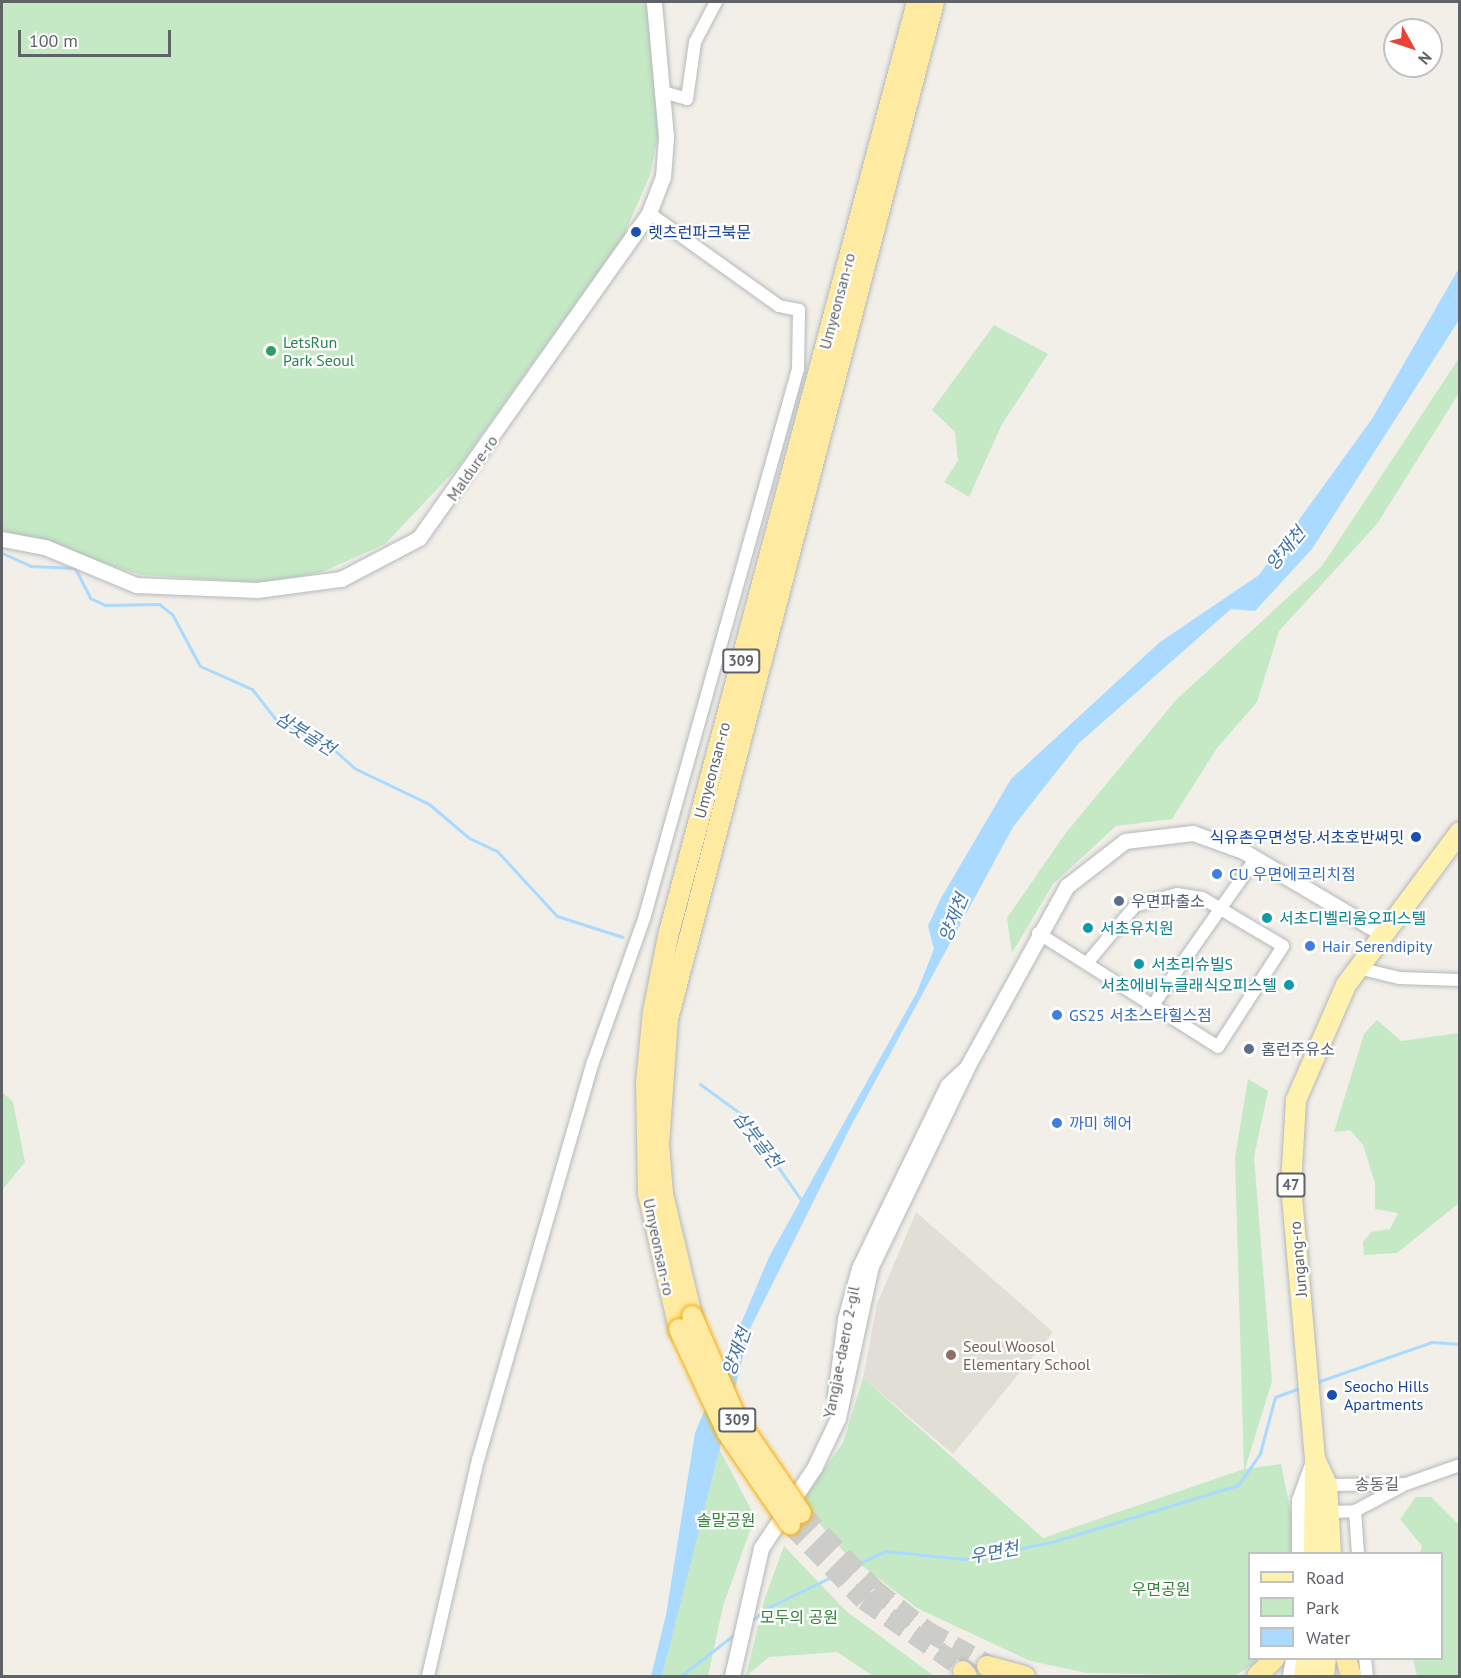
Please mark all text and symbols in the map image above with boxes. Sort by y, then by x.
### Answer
scale bar [21,18,174,56]
north arrow [1383,18,1443,78]
text: 100 m [29,29,78,52]
text: N [1414,48,1436,69]
place label: 렛츠런파크북문 [648,222,751,242]
marker: 렛츠런파크북문 [629,225,643,239]
street label: Umyeonsan-ro [815,251,859,351]
place label: LetsRun Park Seoul [283,332,355,370]
marker: LetsRun Park Seoul [264,344,278,358]
street label: Maldure-ro [442,431,502,505]
water label: 양재천 [1262,523,1310,575]
road number: 309 [722,649,760,673]
water label: 삼붓골천 [271,707,339,761]
street label: Umyeonsan-ro [690,720,734,820]
place label: 식유촌우면성당.서초호반써밋 [1209,827,1404,847]
marker: 식유촌우면성당.서초호반써밋 [1409,830,1423,844]
place label: CU 우면에코리치점 [1229,864,1356,884]
marker: CU 우면에코리치점 [1210,867,1224,881]
water label: 양재천 [935,891,973,945]
place label: 우면파출소 [1131,891,1205,911]
marker: 우면파출소 [1112,894,1126,908]
place label: 서초디벨리움오피스텔 [1279,908,1426,928]
marker: 서초디벨리움오피스텔 [1260,911,1274,925]
place label: 서초유치원 [1100,918,1174,938]
marker: 서초유치원 [1081,921,1095,935]
place label: Hair Serendipity [1322,936,1432,956]
marker: Hair Serendipity [1303,939,1317,953]
place label: 서초리슈빌S [1151,954,1233,974]
marker: 서초리슈빌S [1132,957,1146,971]
place label: 서초에비뉴클래식오피스텔 [1100,975,1277,995]
marker: 서초에비뉴클래식오피스텔 [1282,978,1296,992]
place label: GS25 서초스타힐스점 [1069,1005,1212,1025]
marker: GS25 서초스타힐스점 [1050,1008,1064,1022]
place label: 홈런주유소 [1261,1039,1335,1059]
marker: 홈런주유소 [1242,1042,1256,1056]
water label: 삼붓골천 [728,1107,786,1173]
place label: 까미 헤어 [1069,1113,1132,1133]
marker: 까미 헤어 [1050,1116,1064,1130]
road number: 47 [1276,1173,1306,1197]
street label: Umyeonsan-ro [639,1196,679,1298]
street label: Jungang-ro [1285,1220,1311,1298]
street label: Yangjae-daero 2-gil [819,1284,863,1420]
water label: 양재천 [718,1325,756,1379]
place label: Seoul Woosol Elementary School [963,1336,1091,1374]
marker: Seoul Woosol Elementary School [944,1348,958,1362]
place label: Seocho Hills Apartments [1344,1376,1429,1414]
marker: Seocho Hills Apartments [1325,1388,1339,1402]
road number: 309 [718,1408,756,1432]
street label: 송동길 [1355,1474,1399,1494]
park label: 솔말공원 [697,1510,755,1530]
water label: 우면천 [968,1538,1020,1568]
legend [1248,1552,1443,1660]
text: Road [1306,1566,1344,1589]
park label: 우면공원 [1132,1579,1190,1599]
text: Park [1306,1596,1339,1619]
park label: 모두의 공원 [760,1607,838,1627]
text: Water [1306,1626,1350,1649]

